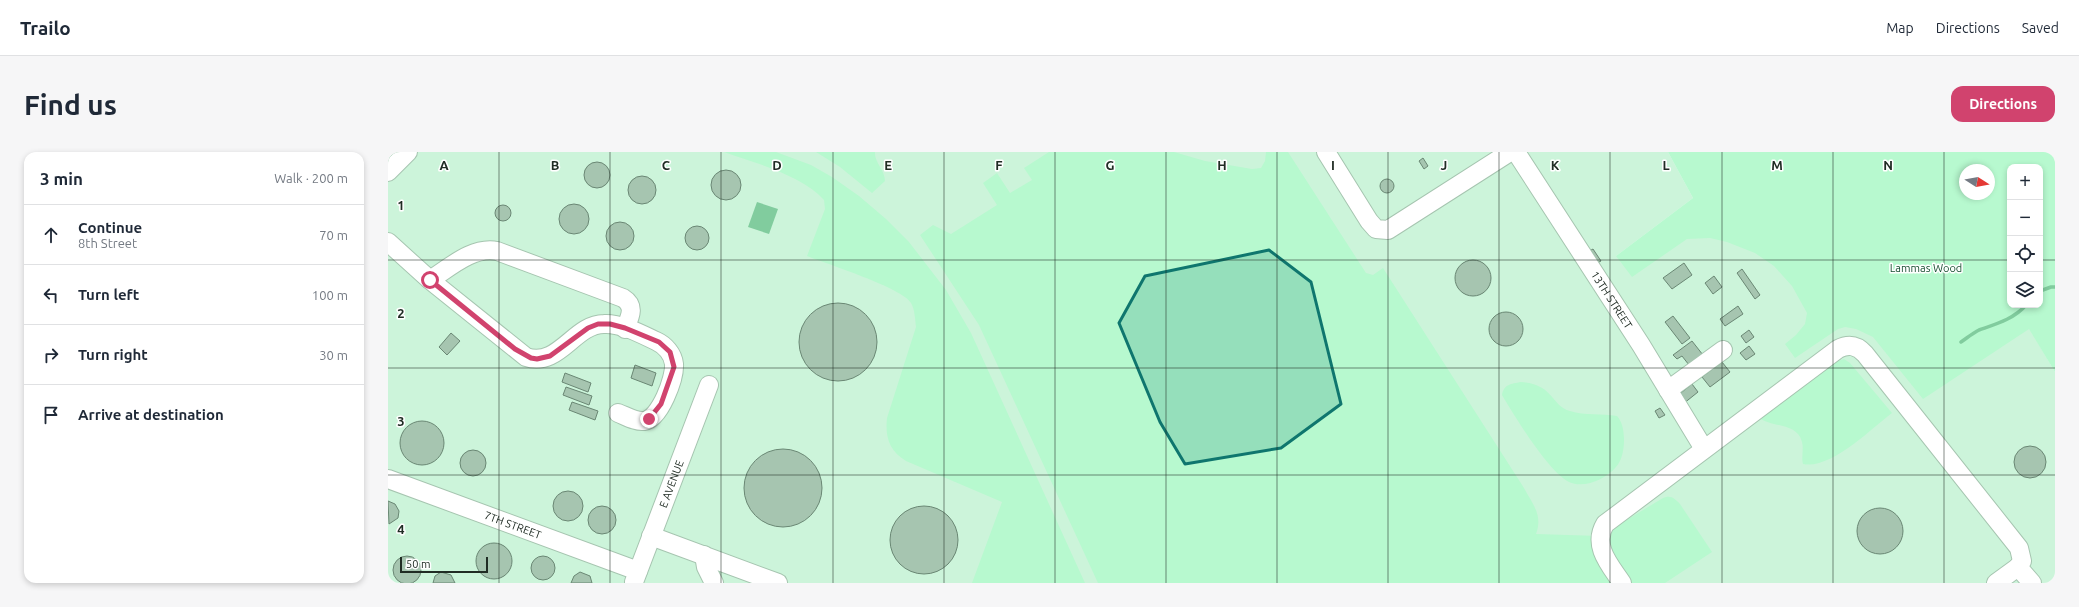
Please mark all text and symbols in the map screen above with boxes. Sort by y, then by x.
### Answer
text: Trailo [20,17,71,39]
text: Map [1886,20,1914,36]
text: Directions [1936,20,2000,36]
text: Saved [2022,20,2059,36]
button: Directions [1951,86,2055,122]
text: Find us [24,89,117,120]
text: A [439,158,449,172]
text: B [551,158,560,172]
text: C [662,158,671,172]
text: D [772,158,782,172]
text: E [884,158,892,172]
text: F [995,158,1003,172]
text: G [1106,158,1115,172]
text: H [1217,158,1227,172]
text: I [1331,158,1335,172]
text: J [1441,158,1447,172]
text: K [1551,158,1560,172]
text: L [1662,158,1670,172]
text: M [1771,158,1783,172]
text: N [1883,158,1893,172]
north arrow [1959,164,1995,200]
map controls [2007,164,2043,308]
button: + [2007,164,2043,200]
text: 3 min [40,169,83,188]
text: Walk · 200 m [274,171,348,185]
text: 1 [397,198,405,212]
button: − [2007,200,2043,236]
text: Continue [78,219,142,236]
icon: ahead [40,224,62,246]
text: 70 m [319,228,348,242]
text: 8th Street [78,236,137,250]
button: locate [2007,236,2043,272]
park label: Lammas Wood [1890,262,1962,274]
street label: 13TH STREET [1589,269,1635,331]
route start [421,271,439,289]
button: layers [2007,272,2043,308]
icon: left [40,284,62,306]
text: Turn left [78,286,139,303]
text: 100 m [312,288,348,302]
text: 2 [397,306,405,320]
icon: right [40,344,62,366]
text: Turn right [78,346,148,363]
text: 30 m [319,348,348,362]
icon: arrive [40,404,62,426]
text: Arrive at destination [78,406,224,423]
route end [640,410,658,428]
text: 3 [397,414,405,428]
street label: E AVENUE [657,458,686,509]
street label: 7TH STREET [483,509,543,541]
text: 4 [397,522,405,536]
scale bar [400,555,488,574]
text: 50 m [406,558,430,570]

